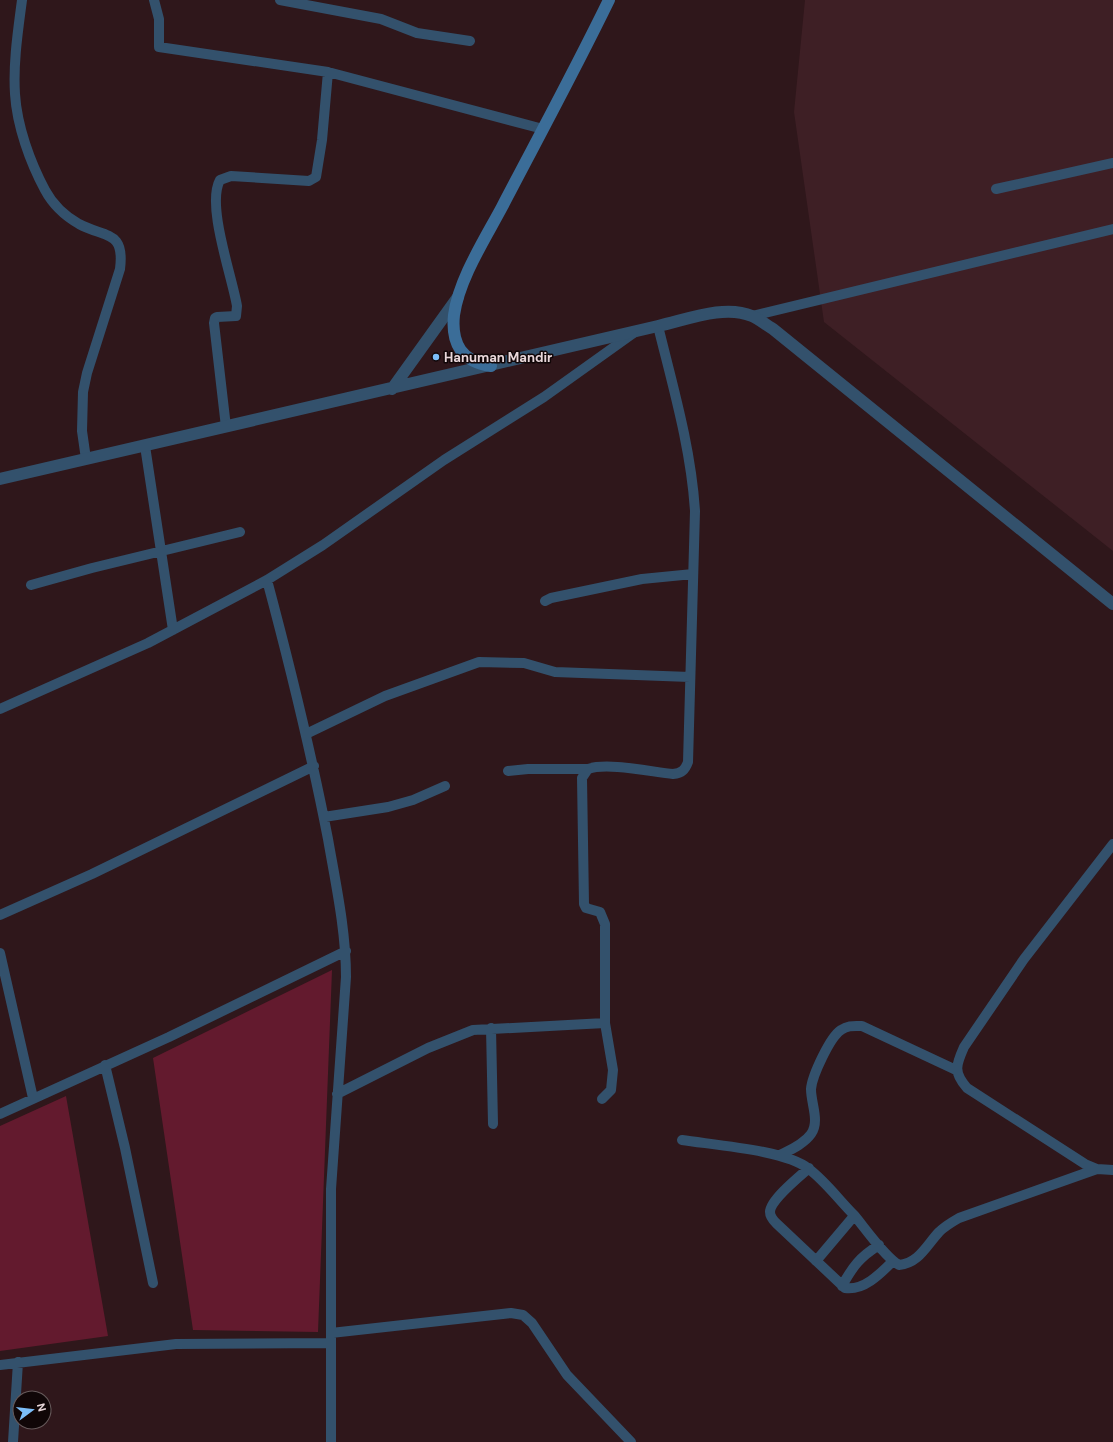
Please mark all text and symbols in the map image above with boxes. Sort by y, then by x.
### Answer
place label: Hanuman Mandir [444,349,553,366]
marker: Hanuman Mandir [431,352,441,362]
north arrow [12,1390,52,1430]
text: N [34,1402,49,1413]

